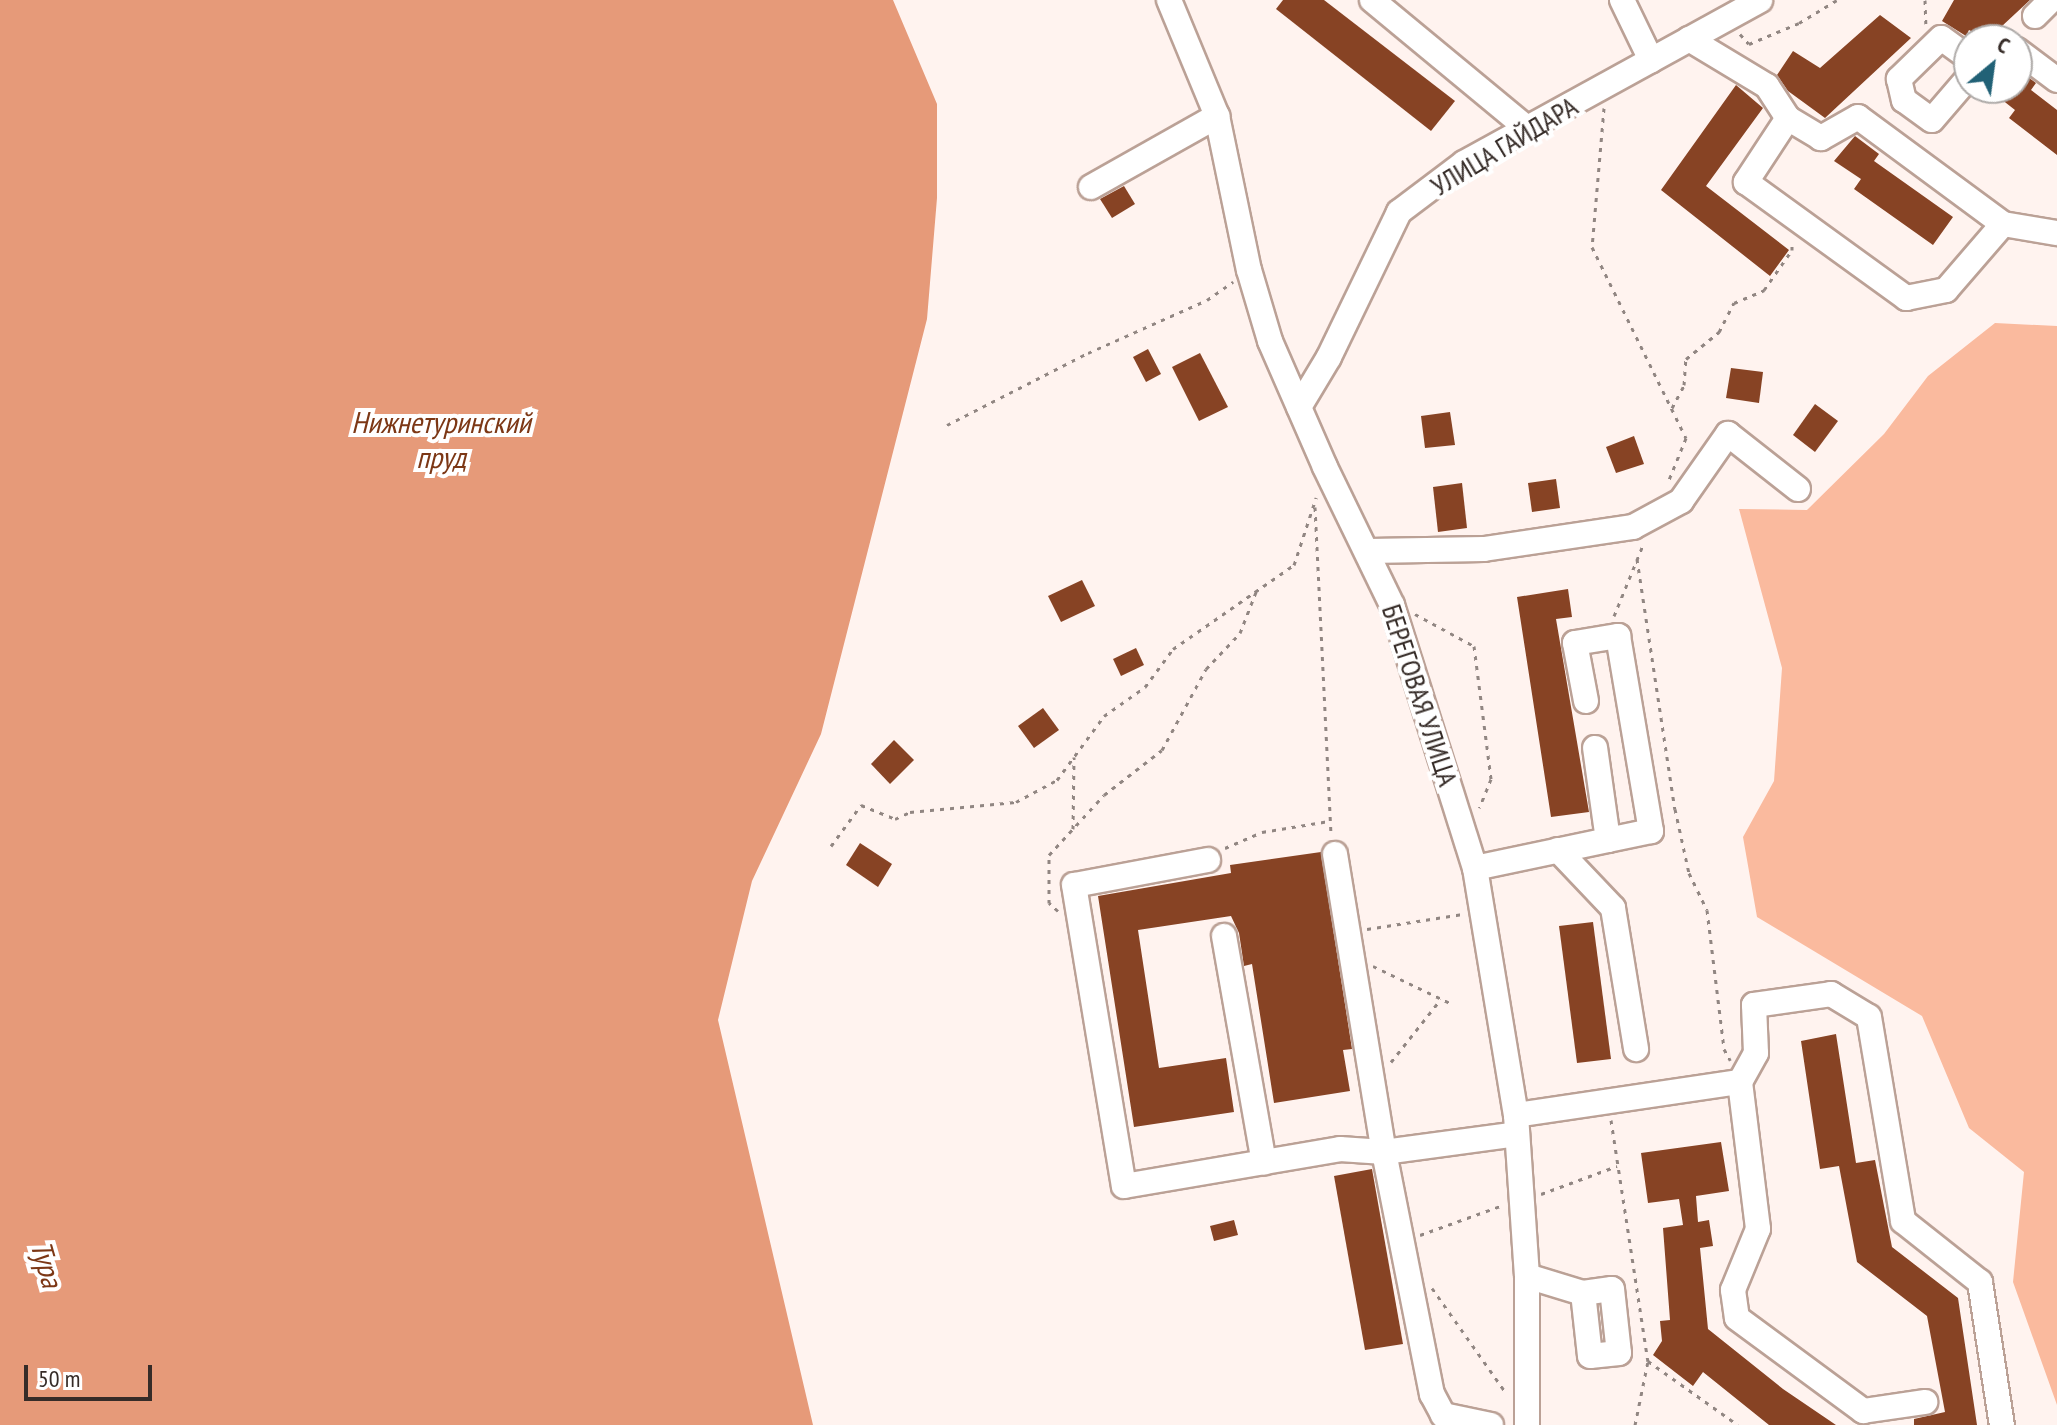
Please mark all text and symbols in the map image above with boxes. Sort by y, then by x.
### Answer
north arrow [1953,24,2033,104]
text: С [1992,30,2015,59]
street label: УЛИЦА ГАЙДАРА [1424,89,1584,203]
water label: Нижнетуринский пруд [351,404,531,474]
street label: БЕРЕГОВАЯ УЛИЦА [1375,600,1465,790]
water label: Тура [23,1237,71,1291]
scale bar [28,1349,156,1399]
text: 50 m [38,1363,80,1394]

